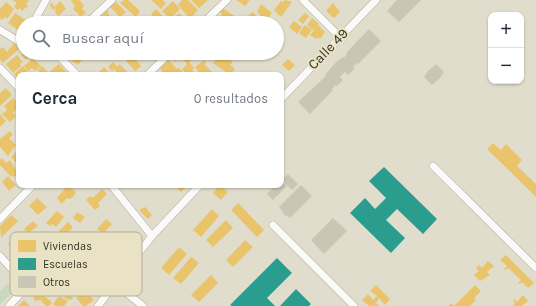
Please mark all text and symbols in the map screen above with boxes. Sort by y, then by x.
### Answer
map controls [488,12,524,84]
button: + [488,12,524,48]
search box [16,16,284,60]
street label: Calle 49 [304,25,352,73]
icon: search [30,27,52,49]
text: Buscar aquí [62,29,144,47]
button: − [488,48,524,84]
text: Cerca [32,88,77,108]
text: 0 resultados [194,91,268,106]
legend [10,232,142,296]
text: Viviendas [43,240,92,253]
text: Escuelas [43,258,88,271]
text: Otros [43,276,70,289]

